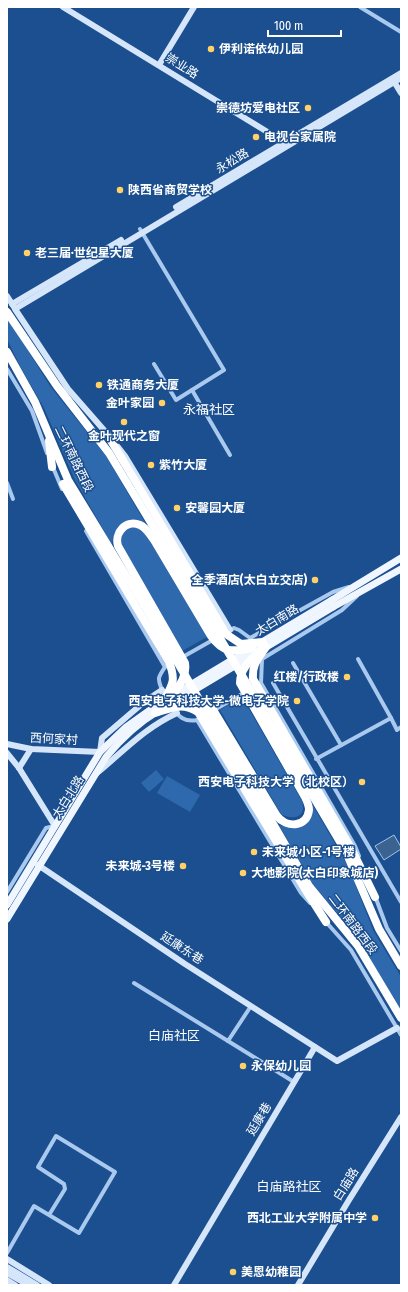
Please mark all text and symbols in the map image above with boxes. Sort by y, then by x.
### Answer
scale bar [268,12,341,38]
text: 100 m [274,19,303,33]
place label: 伊利诺依幼儿园 [219,42,303,56]
marker: 伊利诺依幼儿园 [206,44,216,54]
street label: 崇业路 [163,51,201,81]
place label: 崇德坊爱电社区 [216,101,300,115]
marker: 崇德坊爱电社区 [303,103,313,113]
place label: 电视台家属院 [264,130,336,144]
marker: 电视台家属院 [251,132,261,142]
street label: 永松路 [213,146,251,176]
place label: 陕西省商贸学校 [128,183,212,197]
marker: 陕西省商贸学校 [115,185,125,195]
place label: 老三届·世纪星大厦 [35,246,134,260]
marker: 老三届·世纪星大厦 [22,248,32,258]
place label: 铁通商务大厦 [107,378,179,392]
marker: 铁通商务大厦 [94,380,104,390]
place label: 金叶家园 [106,396,154,410]
marker: 金叶家园 [157,398,167,408]
district label: 永福社区 [183,402,235,417]
marker: 金叶现代之窗 [119,417,129,427]
street label: 二环南路西段 [52,424,96,494]
place label: 金叶现代之窗 [88,429,160,443]
place label: 紫竹大厦 [159,458,207,472]
marker: 紫竹大厦 [146,460,156,470]
place label: 安馨园大厦 [185,501,245,515]
marker: 安馨园大厦 [172,503,182,513]
place label: 全季酒店(太白立交店) [192,573,307,587]
marker: 全季酒店(太白立交店) [310,575,320,585]
street label: 太白南路 [253,602,301,638]
place label: 红楼/行政楼 [273,670,339,684]
marker: 红楼/行政楼 [342,672,352,682]
place label: 西安电子科技大学-微电子学院 [128,694,289,708]
marker: 西安电子科技大学-微电子学院 [292,696,302,706]
street label: 西何家村 [30,731,79,747]
street label: 太白北路 [49,773,87,821]
place label: 西安电子科技大学（北校区） [198,775,354,789]
marker: 西安电子科技大学（北校区） [357,777,367,787]
place label: 未来城小区-1号楼 [262,845,355,859]
marker: 未来城小区-1号楼 [249,847,259,857]
place label: 未来城-3号楼 [106,859,175,873]
marker: 未来城-3号楼 [178,861,188,871]
place label: 大地影院(太白印象城店) [251,866,379,880]
marker: 大地影院(太白印象城店) [238,868,248,878]
street label: 二环南路西段 [326,891,380,957]
street label: 延康东巷 [158,929,206,967]
district label: 白庙社区 [148,1028,200,1043]
place label: 永保幼儿园 [251,1059,311,1073]
marker: 永保幼儿园 [238,1061,248,1071]
street label: 延康巷 [244,1100,274,1138]
street label: 白庙路 [331,1165,361,1203]
district label: 白庙路社区 [256,1179,322,1194]
place label: 西北工业大学附属中学 [247,1211,367,1225]
marker: 西北工业大学附属中学 [370,1213,380,1223]
place label: 美恩幼稚园 [241,1265,301,1279]
marker: 美恩幼稚园 [228,1267,238,1277]

